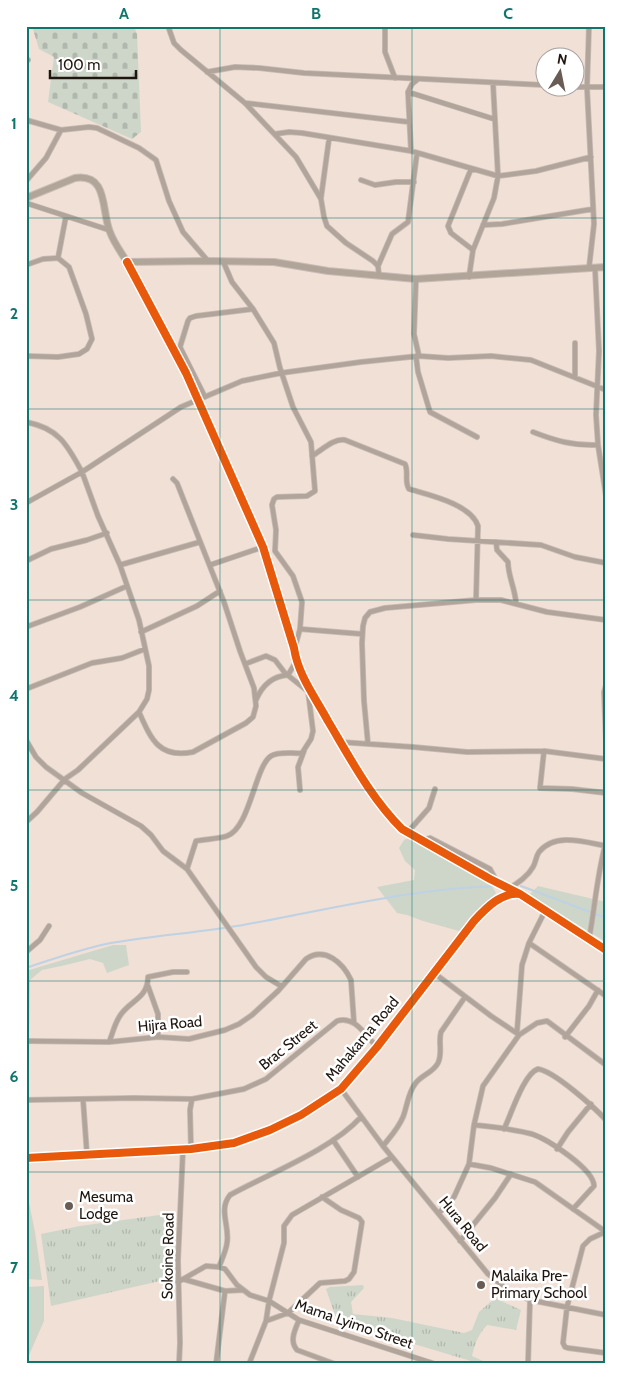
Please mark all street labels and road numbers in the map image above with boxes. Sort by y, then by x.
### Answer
street label: Mahakama Road [321,993,403,1085]
street label: Hijra Road [137,1012,203,1036]
street label: Brac Street [255,1016,321,1074]
street label: Hura Road [435,1193,491,1255]
street label: Sokoine Road [158,1212,178,1300]
street label: Mama Lyimo Street [293,1295,415,1353]

